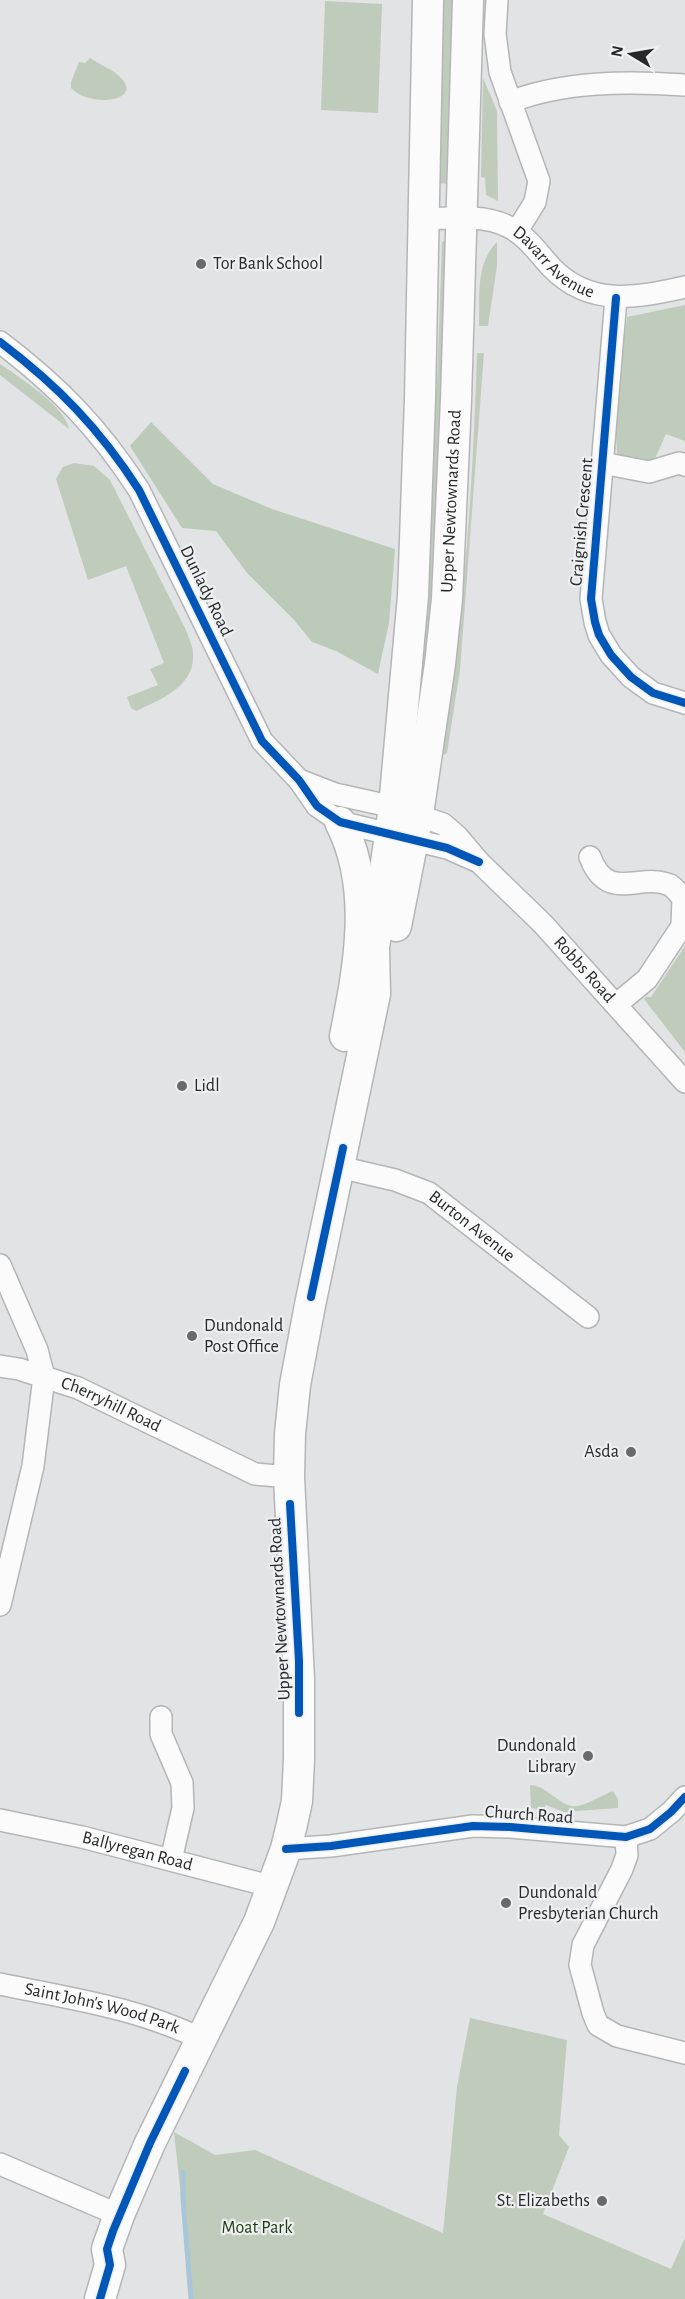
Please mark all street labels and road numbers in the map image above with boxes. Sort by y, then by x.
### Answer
street label: Davarr Avenue [509,223,596,302]
street label: Upper Newtownards Road [438,409,465,593]
street label: Craignish Crescent [567,457,597,587]
street label: Dunlady Road [176,543,236,639]
street label: Robbs Road [550,933,618,1006]
street label: Burton Avenue [425,1187,518,1265]
street label: Cherryhill Road [59,1374,164,1436]
street label: Upper Newtownards Road [266,1517,294,1701]
street label: Church Road [484,1803,574,1827]
street label: Ballyregan Road [80,1828,194,1874]
street label: Saint John's Wood Park [23,1980,183,2038]

